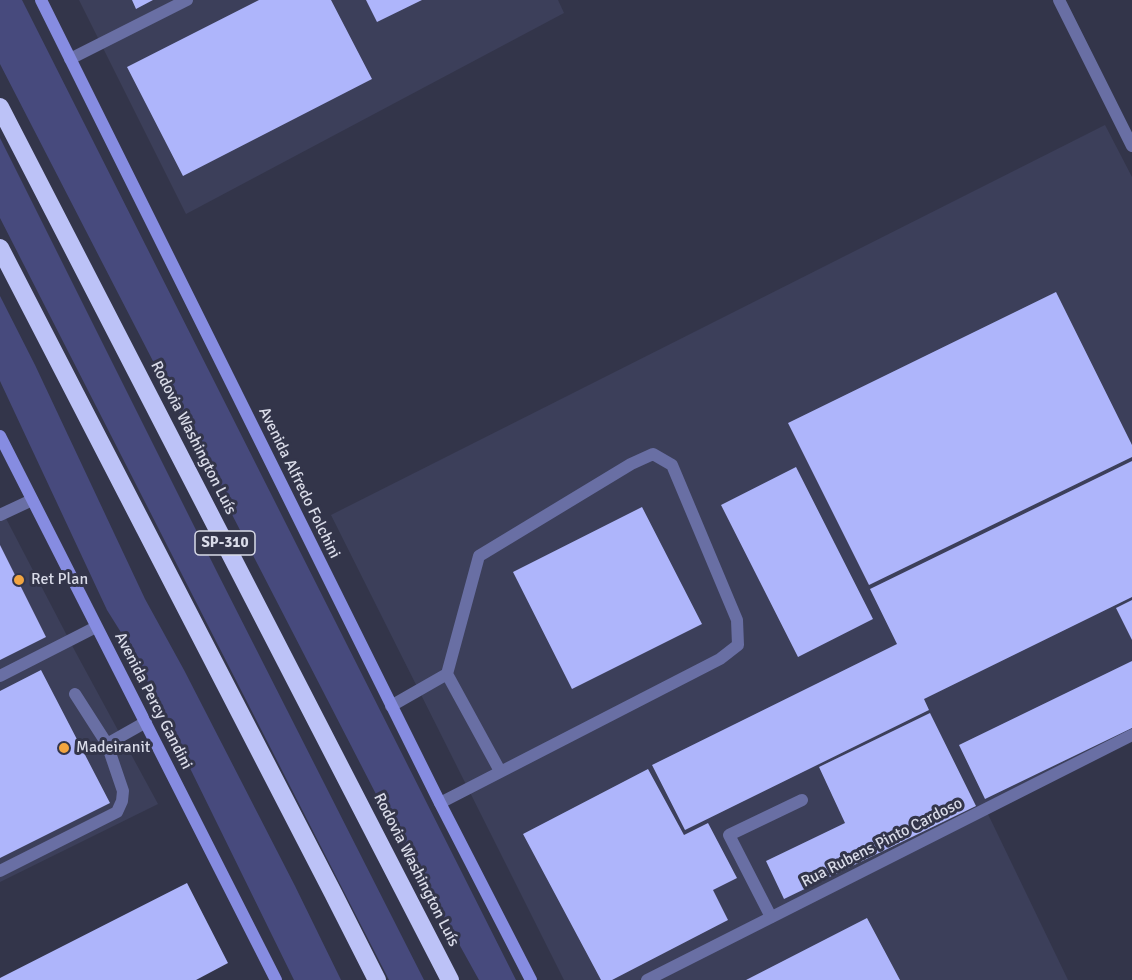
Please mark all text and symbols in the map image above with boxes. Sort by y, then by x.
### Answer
street label: Rodovia Washington Luís [146,358,240,518]
street label: Avenida Alfredo Folchini [254,404,344,562]
road number: SP-310 [195,531,255,555]
place label: Ret Plan [31,570,88,590]
marker: Ret Plan [12,573,26,587]
street label: Avenida Percy Gandini [110,629,196,773]
place label: Madeiranit [76,738,150,758]
marker: Madeiranit [57,741,71,755]
street label: Rodovia Washington Luís [369,790,463,950]
street label: Rua Rubens Pinto Cardoso [798,794,966,892]

